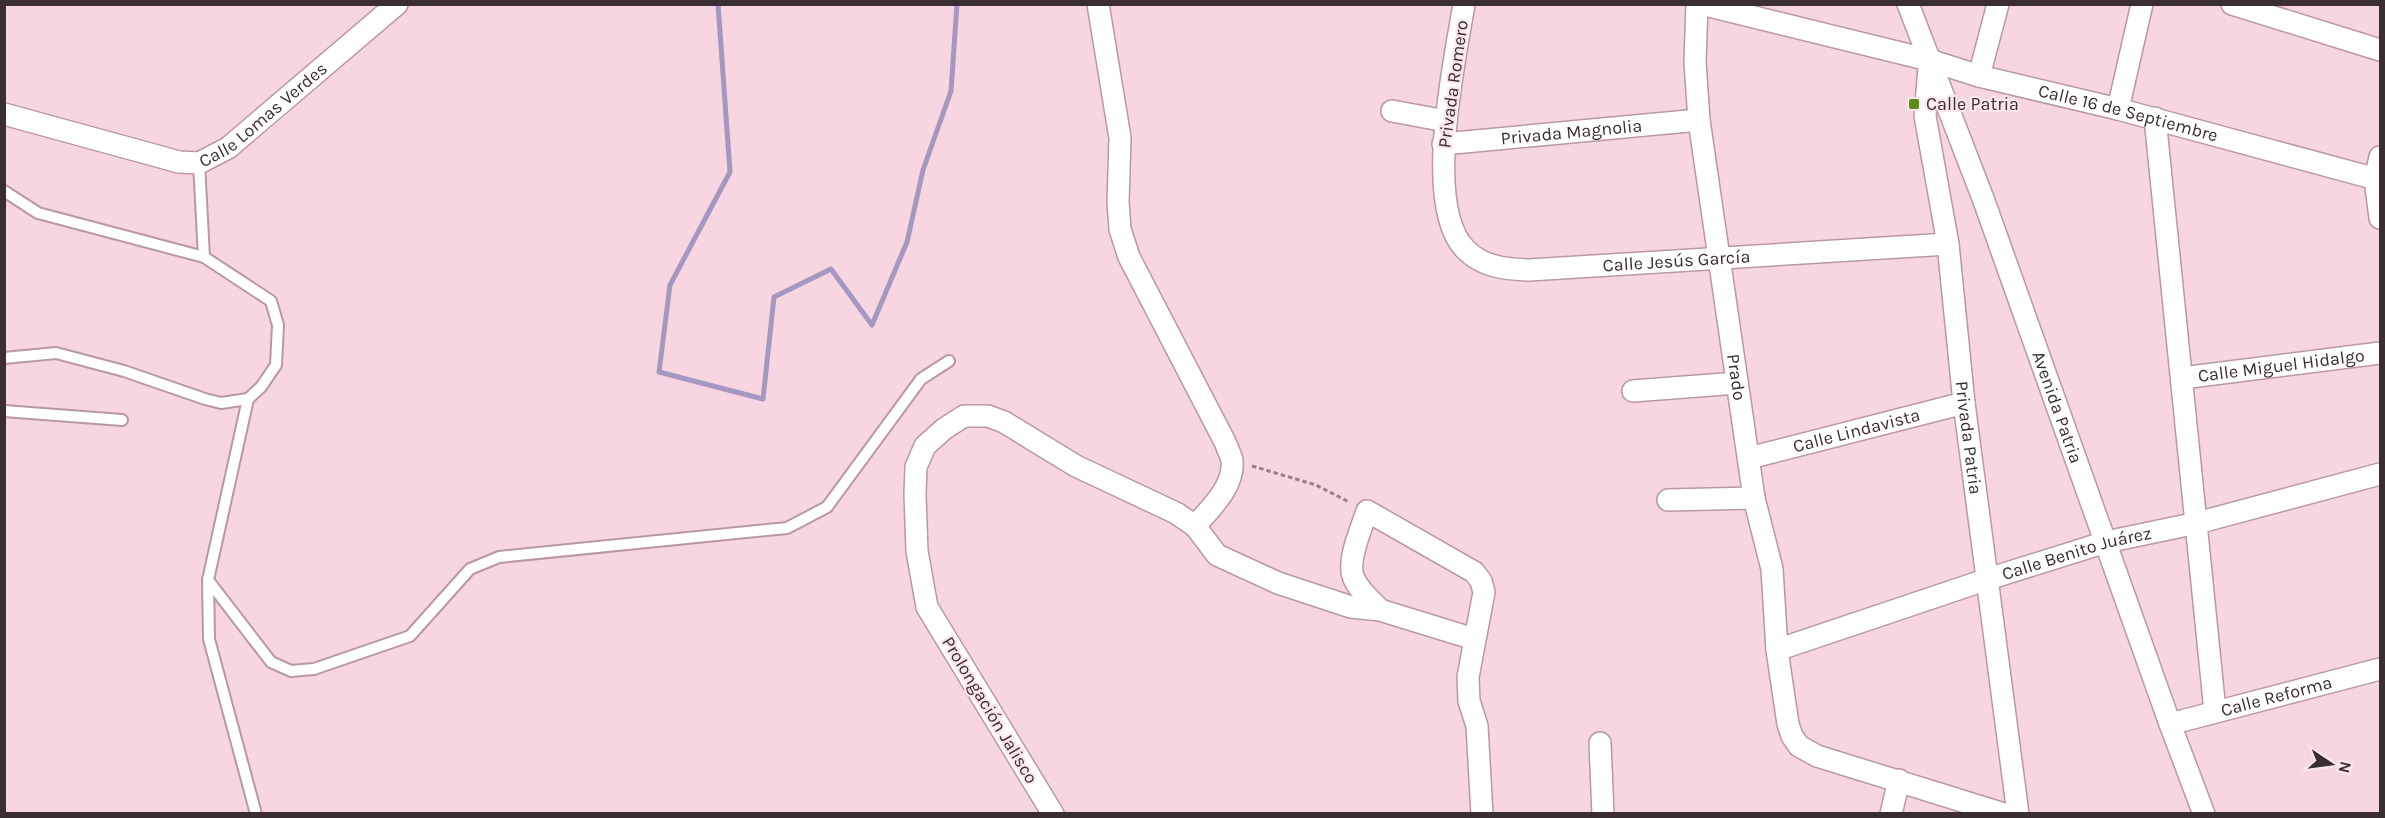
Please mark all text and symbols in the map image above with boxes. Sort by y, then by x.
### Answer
street label: Privada Romero [1433,19,1473,149]
street label: Calle Lomas Verdes [195,57,332,172]
street label: Calle 16 de Septiembre [2036,79,2220,147]
place label: Calle Patria [1926,93,2019,115]
marker: Calle Patria [1907,97,1921,111]
street label: Privada Magnolia [1500,114,1643,150]
street label: Calle Jesús García [1602,245,1751,276]
street label: Calle Miguel Hidalgo [2197,344,2366,387]
street label: Avenida Patria [2027,348,2087,466]
street label: Prado [1722,352,1751,402]
street label: Privada Patria [1951,380,1987,496]
street label: Calle Lindavista [1791,404,1922,457]
street label: Calle Benito Juárez [1999,522,2153,585]
street label: Prolongación Jalisco [937,632,1043,788]
street label: Calle Reforma [2218,671,2334,721]
north arrow [2301,734,2361,794]
text: N [2335,760,2356,775]

